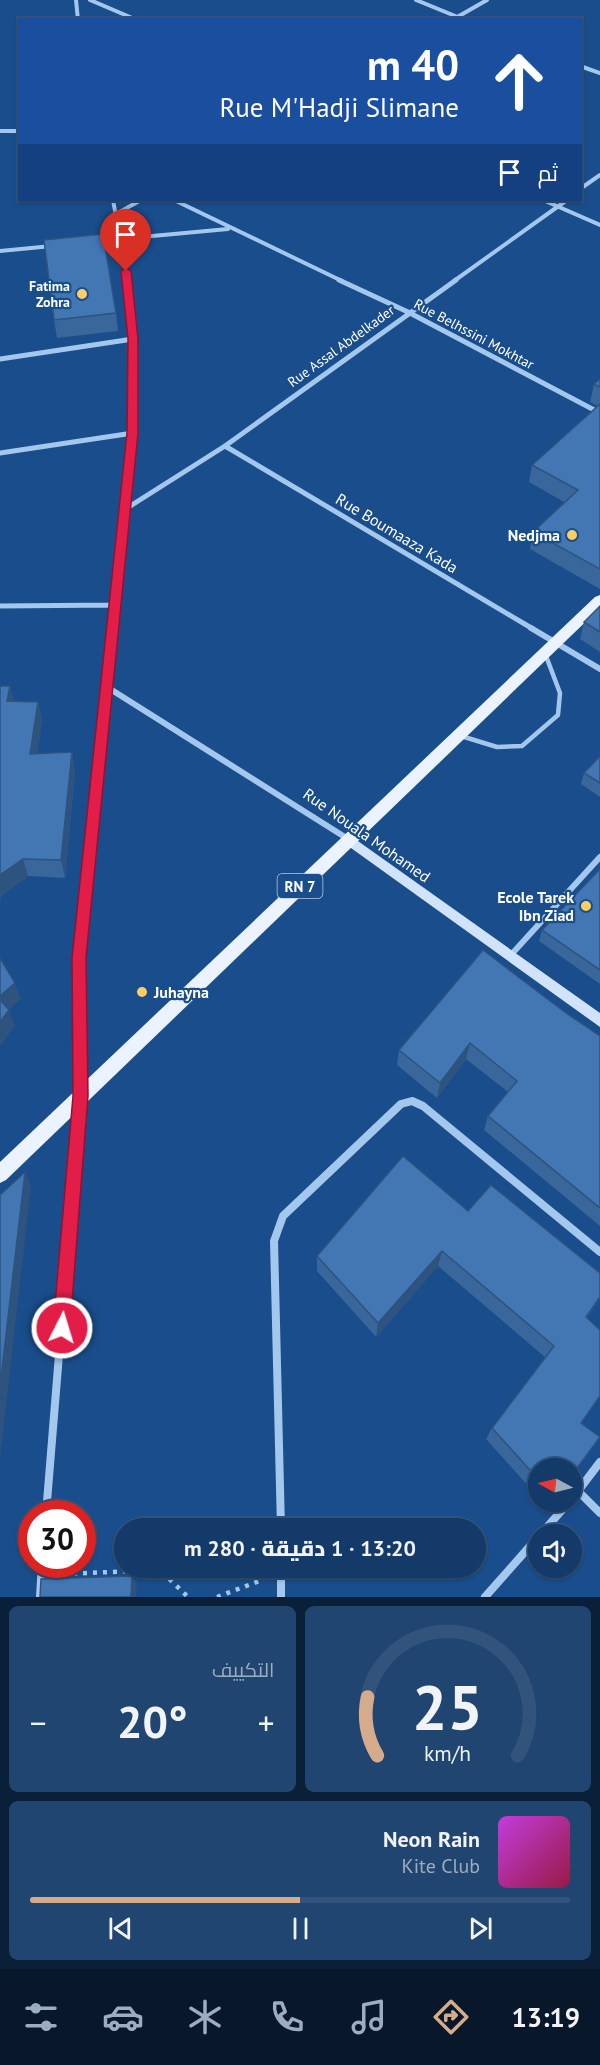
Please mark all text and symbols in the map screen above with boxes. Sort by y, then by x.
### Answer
text: 40 m [367,37,459,92]
icon: ahead [480,42,558,120]
text: Rue M'Hadji Slimane [220,90,459,124]
icon: arrive [493,156,526,189]
text: ثم [538,159,558,187]
pin [100,209,151,271]
icon: arrive [109,218,142,251]
place label: Fatima Zohra [29,277,70,311]
marker: Fatima Zohra [75,287,89,301]
street label: Rue Belhssini Mokhtar [411,295,537,373]
street label: Rue Assal Abdelkader [284,301,398,391]
street label: Rue Boumaaza Kada [332,489,462,577]
place label: Nedjma [508,525,560,545]
marker: Nedjma [565,528,579,542]
street label: Rue Nouala Mohamed [299,784,435,886]
road number: RN 7 [278,874,322,898]
place label: Ecole Tarek Ibn Ziad [497,887,574,925]
marker: Ecole Tarek Ibn Ziad [579,899,593,913]
place label: Juhayna [153,982,209,1002]
marker: Juhayna [135,985,149,999]
position arrow [30,1296,94,1360]
north arrow [528,1458,582,1512]
map controls [528,1458,582,1578]
speed limit sign: 30 [18,1500,96,1578]
button: sound [528,1524,582,1578]
text: 13:20 · 1 دقيقة · 280 m [184,1534,416,1562]
text: التكييف [212,1657,275,1683]
text: 25 [412,1666,483,1747]
text: 20° [117,1692,188,1750]
text: − [30,1701,47,1744]
text: + [258,1701,274,1744]
text: km/h [424,1739,471,1767]
text: Neon Rain [383,1825,480,1853]
text: Kite Club [402,1853,480,1879]
icon: previous [104,1912,137,1945]
icon: pause [284,1912,317,1945]
icon: next [464,1912,497,1945]
icon: filters [20,1996,62,2038]
icon: car [102,1996,144,2038]
icon: climate [184,1996,226,2038]
icon: phone [266,1996,308,2038]
icon: music [348,1996,390,2038]
icon: directions [430,1996,472,2038]
text: 13:19 [512,2000,580,2034]

